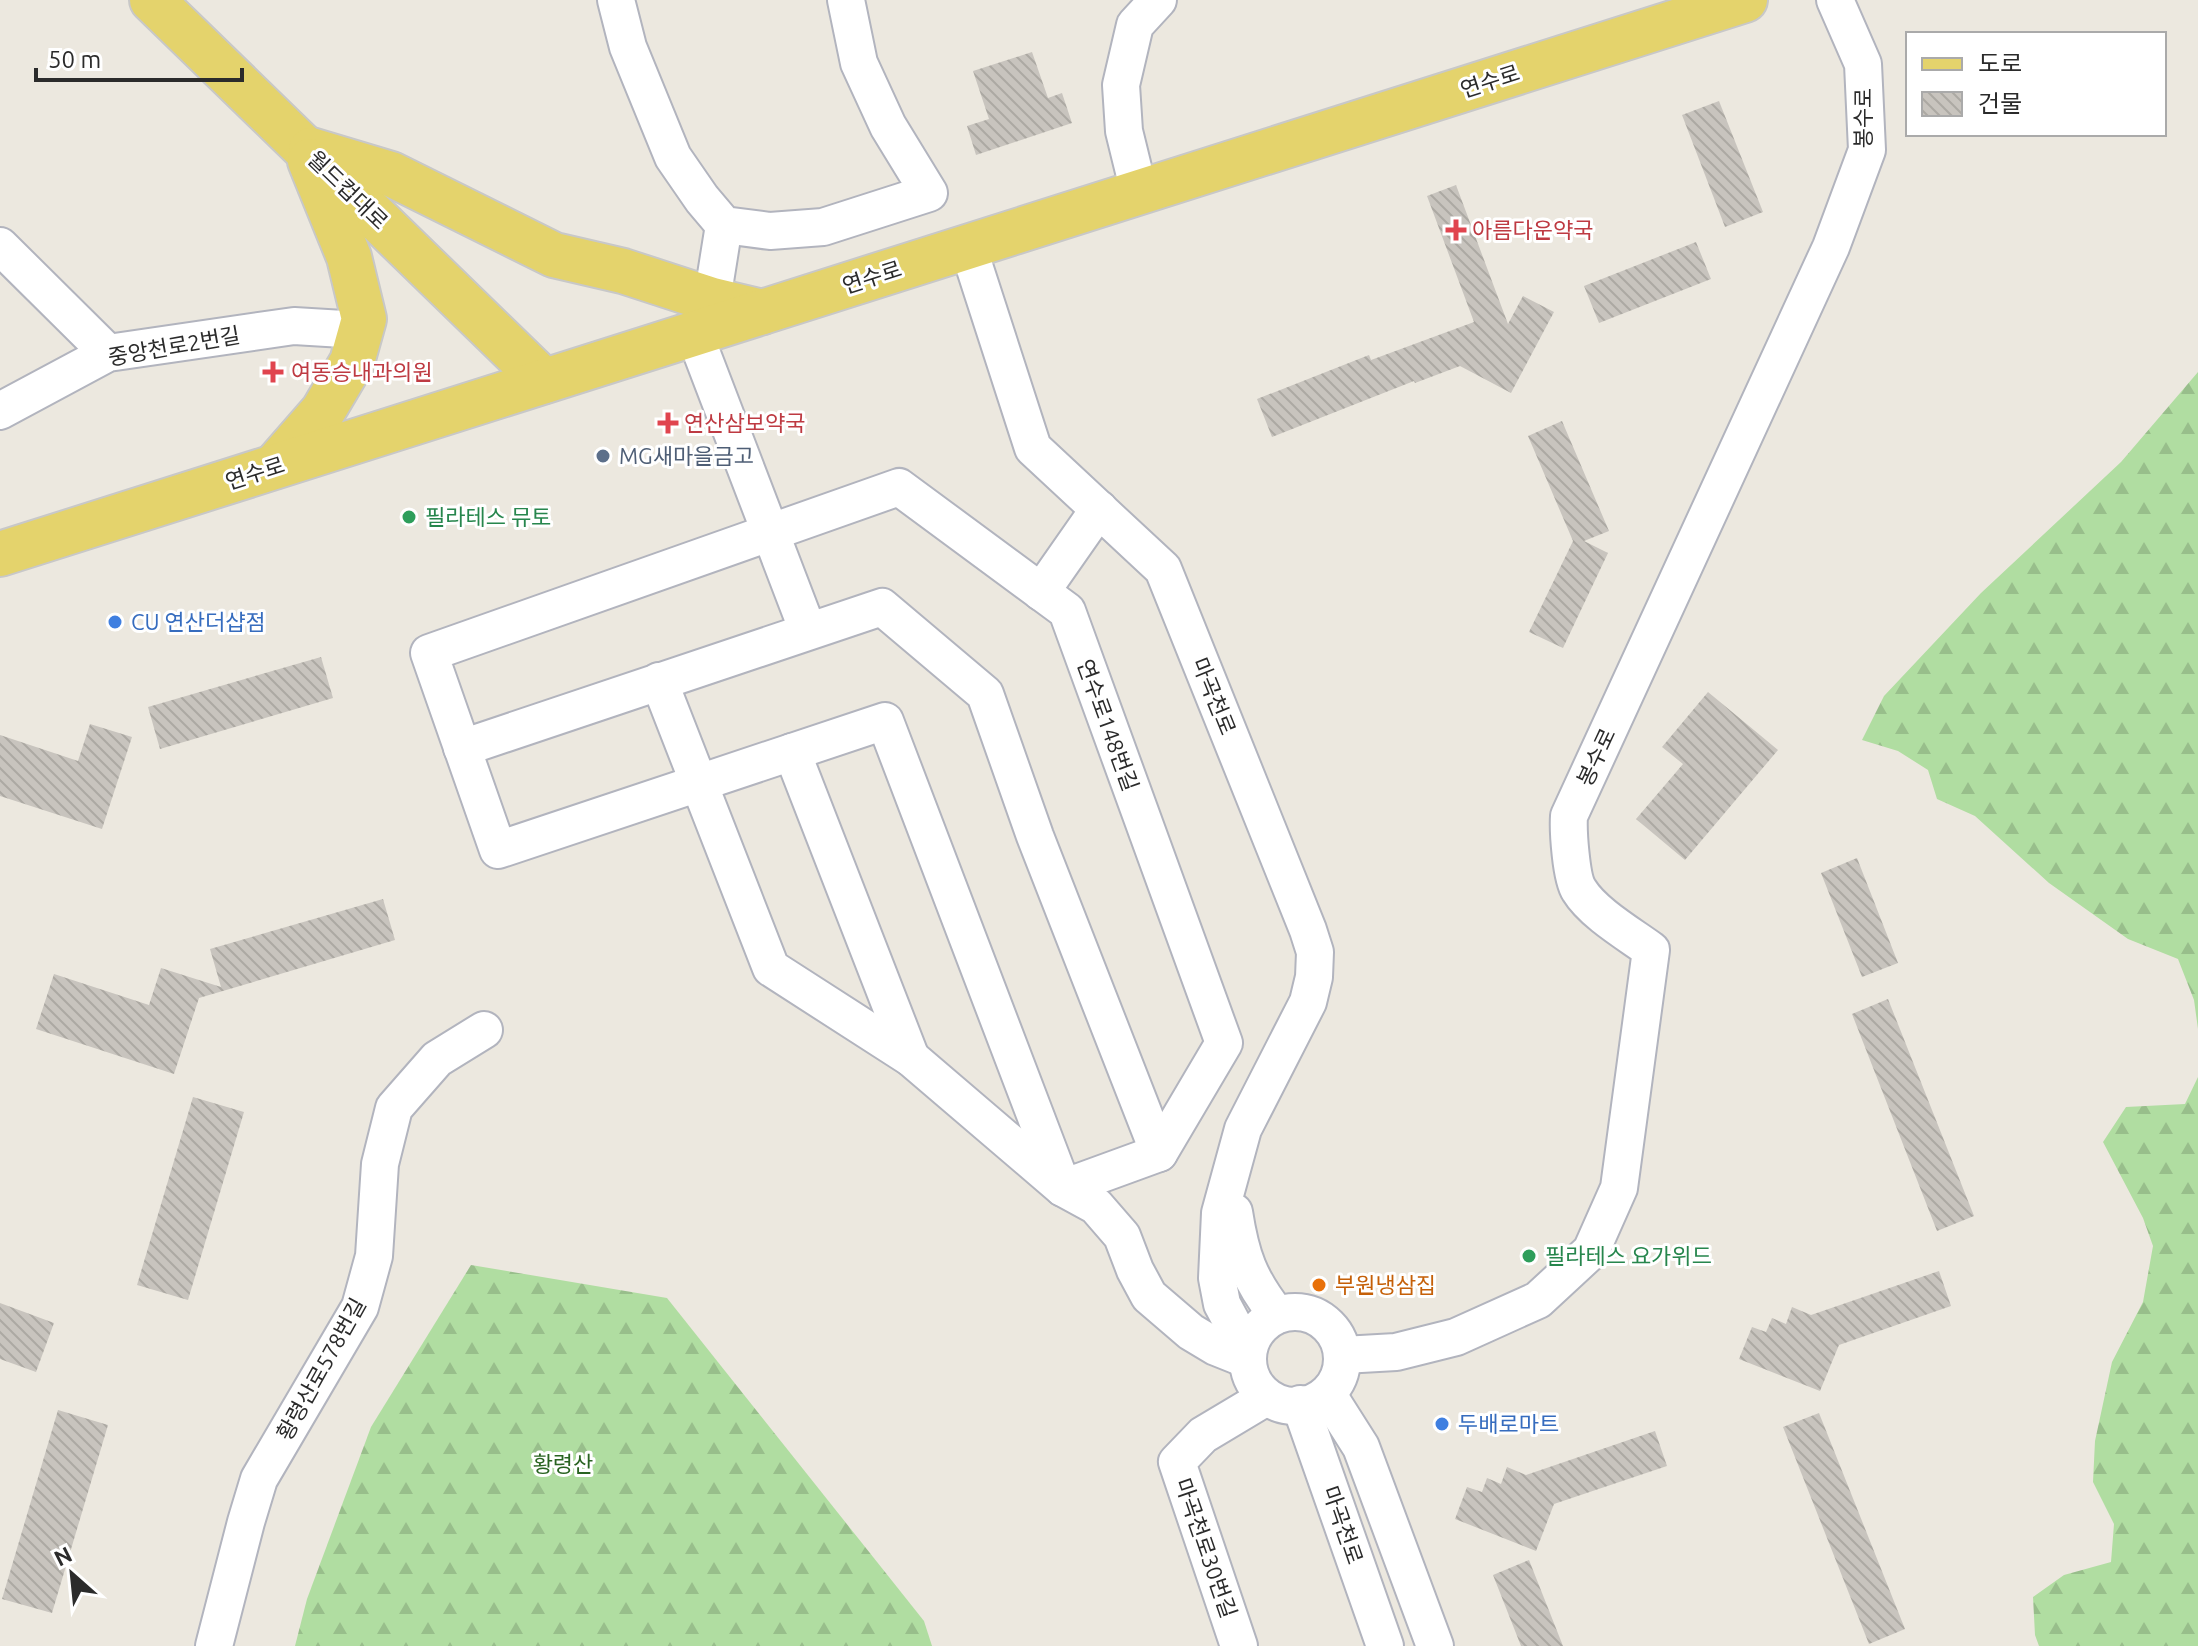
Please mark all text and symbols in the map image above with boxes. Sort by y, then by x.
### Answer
scale bar [36,32,242,82]
legend [1906,32,2166,136]
text: 50 m [48,46,101,73]
text: 도로 [1978,50,2022,77]
street label: 연수로 [1457,59,1523,102]
street label: 봉수로 [1850,88,1875,148]
text: 건물 [1978,90,2022,117]
street label: 월드컵대로 [303,145,393,234]
place label: 아름다운약국 [1472,217,1593,242]
marker: 아름다운약국 [1447,221,1465,239]
street label: 연수로 [839,255,905,298]
street label: 중앙천로2번길 [106,322,242,369]
place label: 여동승내과의원 [291,359,433,384]
marker: 여동승내과의원 [262,361,284,383]
place label: 연산삼보약국 [684,410,805,435]
marker: 연산삼보약국 [659,414,677,432]
place label: MG새마을금고 [619,443,754,468]
marker: MG새마을금고 [594,447,612,465]
street label: 연수로 [222,451,288,494]
place label: 필라테스 뮤토 [425,504,551,529]
marker: 필라테스 뮤토 [400,508,418,526]
place label: CU 연산더샵점 [131,609,266,634]
marker: CU 연산더샵점 [106,613,124,631]
street label: 마곡천로 [1188,654,1241,738]
street label: 연수로148번길 [1073,656,1144,794]
street label: 봉수로 [1571,724,1620,790]
place label: 필라테스 요가위드 [1545,1243,1712,1268]
marker: 필라테스 요가위드 [1520,1247,1538,1265]
place label: 부원냉삼집 [1335,1272,1436,1297]
marker: 부원냉삼집 [1310,1276,1328,1294]
street label: 황령산로578번길 [271,1293,370,1444]
place label: 두배로마트 [1458,1411,1559,1436]
marker: 두배로마트 [1433,1415,1451,1433]
park label: 황령산 [533,1451,593,1476]
street label: 마곡천로30번길 [1171,1475,1242,1621]
street label: 마곡천로 [1318,1482,1368,1567]
north arrow [32,1534,112,1614]
text: N [50,1541,76,1571]

